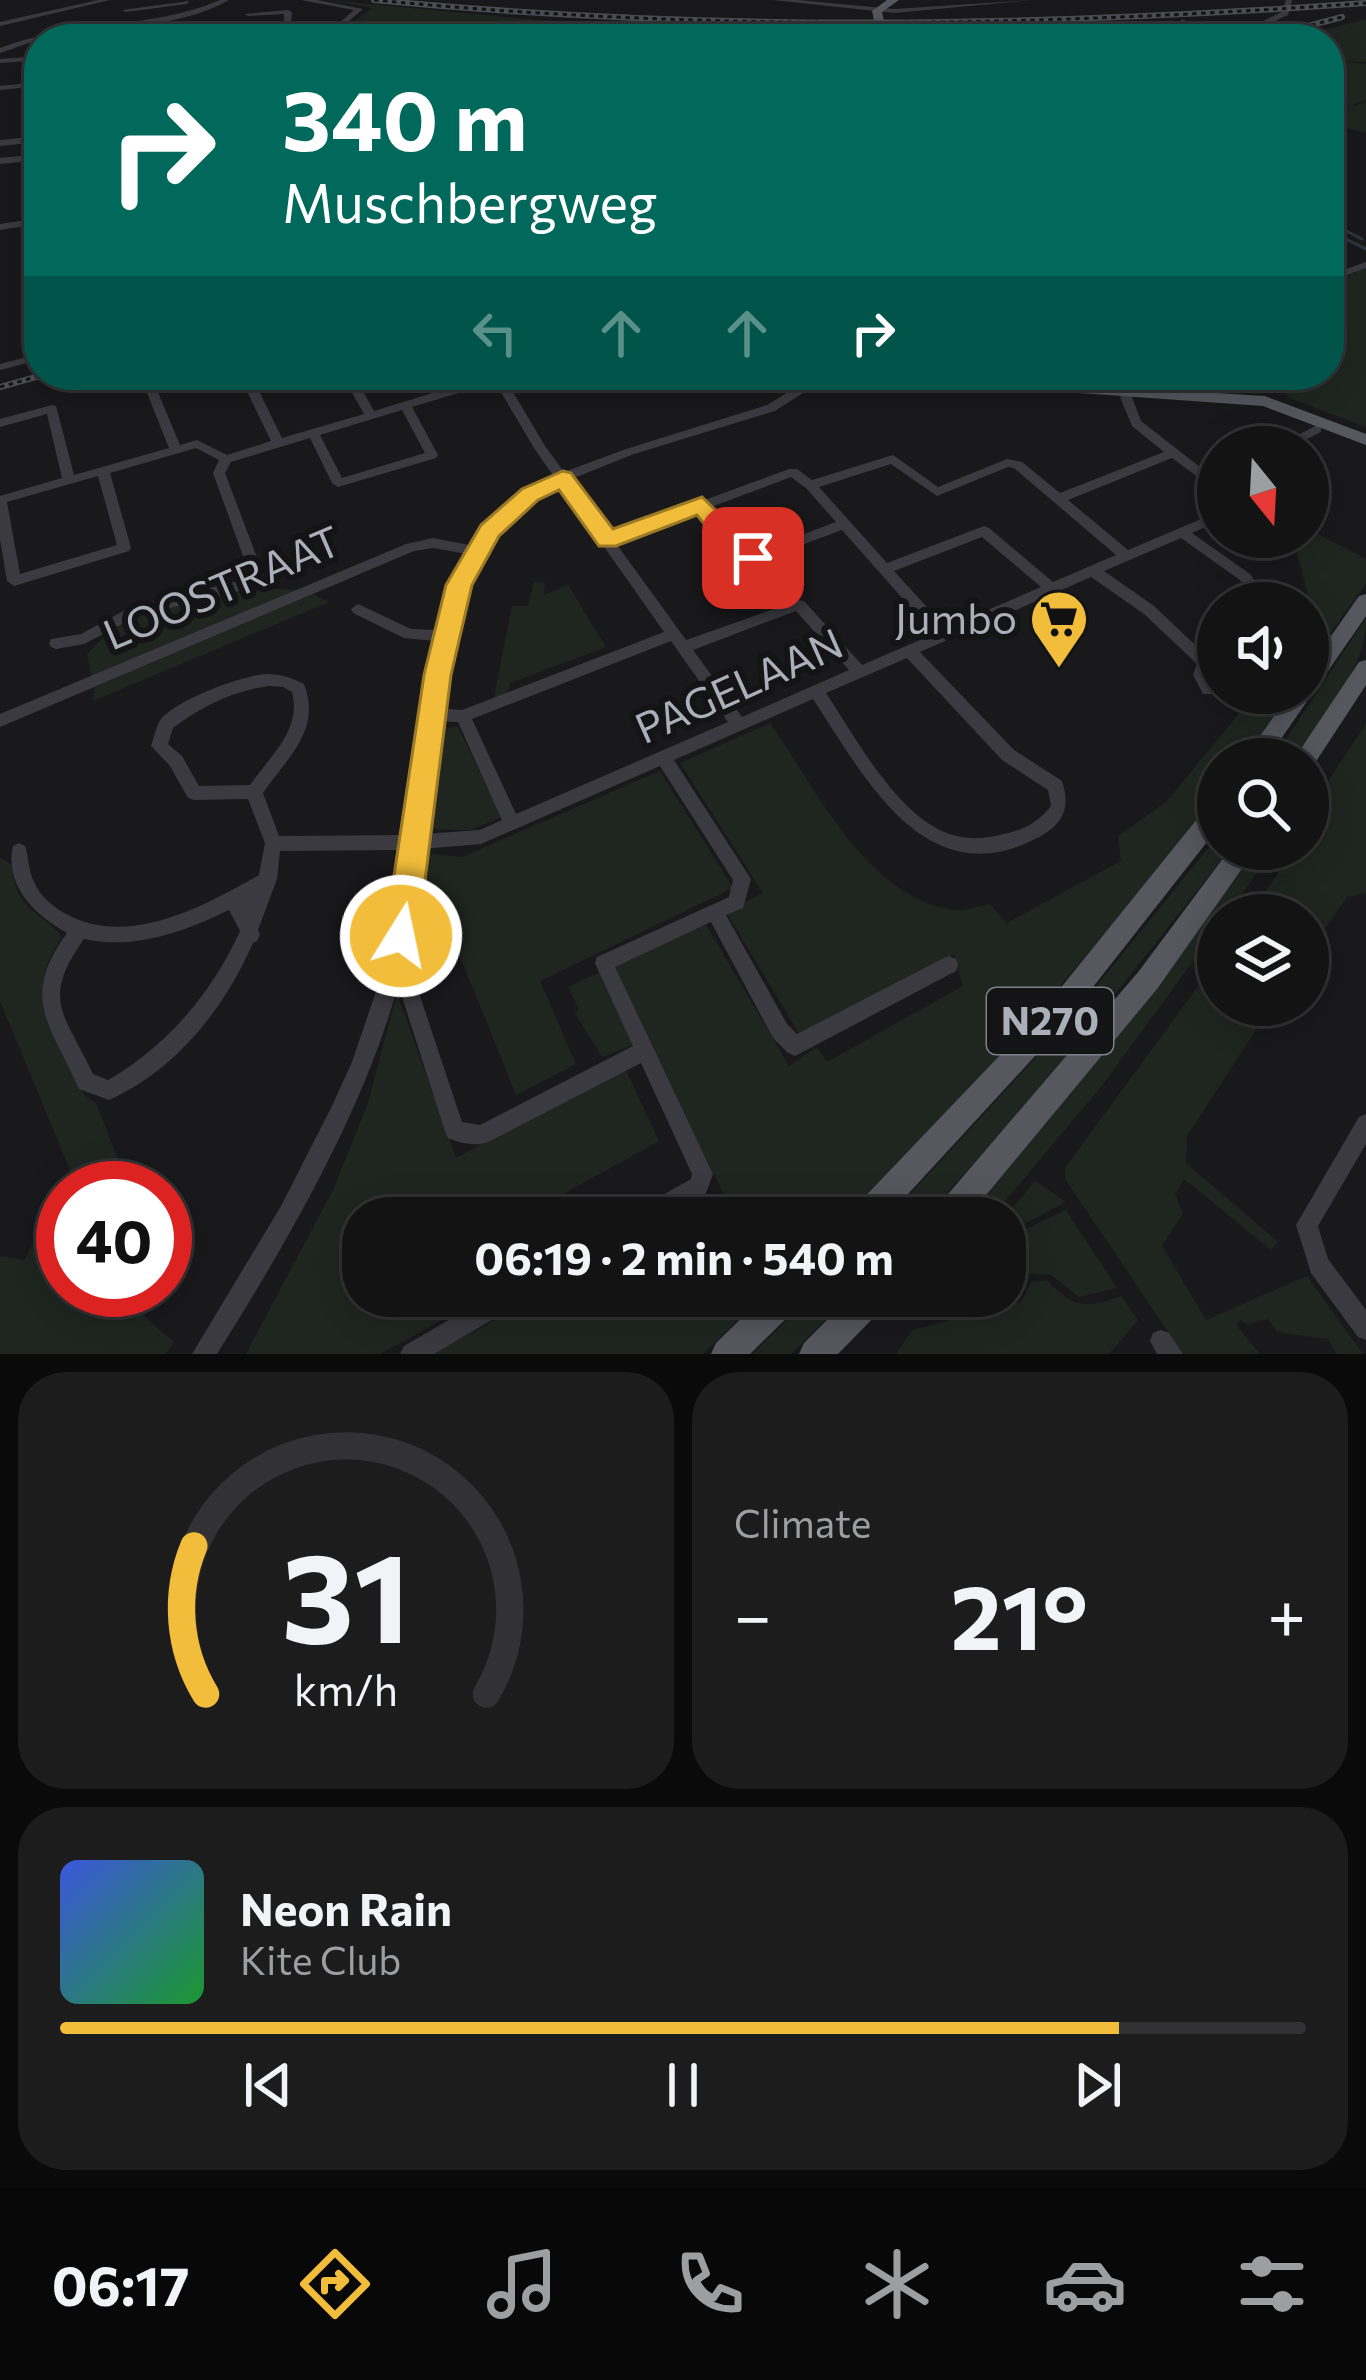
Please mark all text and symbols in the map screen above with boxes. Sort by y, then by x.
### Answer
text: 340 m [282,66,528,168]
icon: right [84,72,240,228]
text: Muschbergweg [282,168,657,234]
icon: left [462,300,528,366]
icon: ahead [588,300,654,366]
icon: ahead [714,300,780,366]
icon: right [840,300,906,366]
north arrow [1197,426,1329,558]
map controls [1197,426,1329,1026]
pin [702,507,804,609]
street label: LOOSTRAAT [95,513,347,659]
icon: arrive [720,525,786,591]
button: sound [1197,582,1329,714]
supermarket icon: Jumbo [1028,588,1090,670]
place label: Jumbo [895,591,1017,643]
street label: PAGELAAN [627,615,850,753]
button: search [1197,738,1329,870]
position arrow [338,873,464,999]
button: layers [1197,894,1329,1026]
road number: N270 [987,988,1113,1054]
speed limit sign: 40 [36,1161,192,1317]
text: 06:19 · 2 min · 540 m [474,1229,894,1284]
text: Climate [734,1498,871,1546]
text: 31 [281,1516,411,1669]
text: 21° [950,1558,1088,1669]
text: − [734,1573,772,1654]
text: + [1267,1573,1306,1654]
text: km/h [294,1661,398,1714]
text: Neon Rain [240,1880,452,1935]
text: Kite Club [240,1935,401,1983]
icon: previous [235,2052,301,2118]
icon: pause [650,2052,716,2118]
icon: next [1065,2052,1131,2118]
icon: directions [293,2242,377,2326]
icon: music [480,2242,564,2326]
icon: phone [668,2242,752,2326]
icon: climate [855,2242,939,2326]
icon: car [1043,2242,1127,2326]
icon: filters [1230,2242,1314,2326]
text: 06:17 [52,2251,189,2317]

